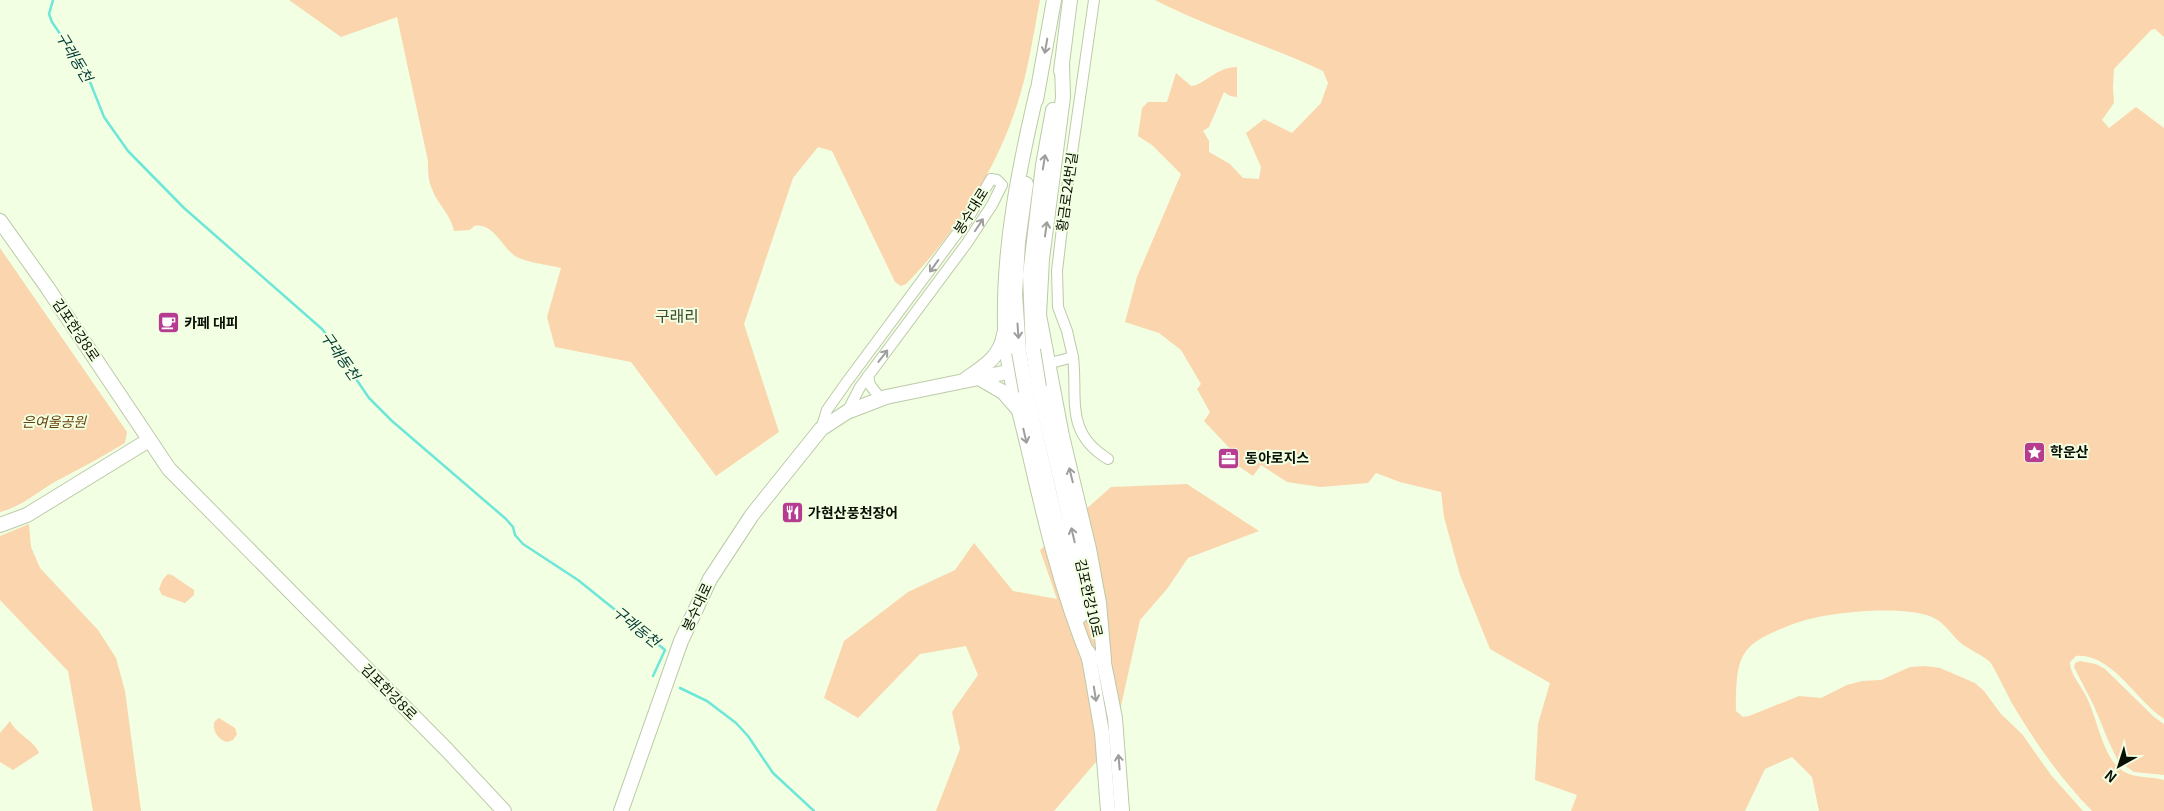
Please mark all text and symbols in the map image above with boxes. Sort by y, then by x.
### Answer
water label: 구래동천 [52,27,100,87]
one-way arrow [1040,37,1050,53]
street label: 황금로24번길 [1051,151,1081,233]
one-way arrow [1040,154,1050,170]
street label: 봉수대로 [948,183,992,238]
one-way arrow [974,218,984,232]
one-way arrow [1041,221,1051,237]
one-way arrow [929,259,940,272]
street label: 김포한강8로 [48,294,105,365]
district label: 구래리 [655,303,699,327]
cafe icon: 카페 대피 [156,311,180,335]
place label: 카페 대피 [184,312,239,332]
one-way arrow [1013,323,1022,339]
water label: 구래동천 [317,327,367,386]
one-way arrow [878,350,889,363]
park label: 은여울공원 [22,411,87,431]
one-way arrow [1021,427,1030,443]
place icon: 학운산 [2022,440,2046,464]
place label: 학운산 [2050,441,2089,461]
office icon: 동아로지스 [1217,446,1241,470]
place label: 동아로지스 [1245,447,1310,467]
one-way arrow [1066,468,1075,484]
restaurant icon: 가현산풍천장어 [780,501,804,525]
place label: 가현산풍천장어 [808,502,898,522]
one-way arrow [1068,527,1078,543]
street label: 김포한강10로 [1071,557,1109,639]
street label: 봉수대로 [676,579,716,634]
water label: 구래동천 [609,600,667,653]
street label: 김포한강8로 [357,659,422,724]
one-way arrow [1091,686,1101,702]
north arrow [2094,741,2144,791]
one-way arrow [1114,755,1124,771]
text: N [2100,766,2121,788]

